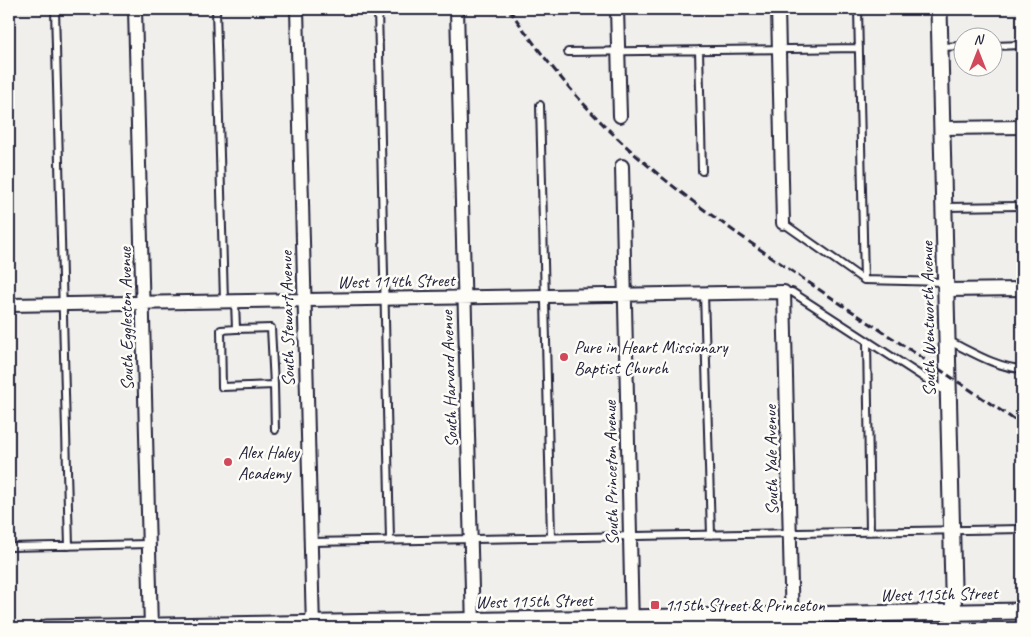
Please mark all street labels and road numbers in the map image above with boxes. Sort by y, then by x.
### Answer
street label: South Wentworth Avenue [916,240,940,397]
street label: South Eggleston Avenue [114,246,138,391]
street label: South Stewart Avenue [275,250,299,387]
street label: West 114th Street [337,269,457,293]
street label: South Harvard Avenue [436,309,462,448]
street label: South Princeton Avenue [599,399,623,546]
street label: South Yale Avenue [759,404,783,515]
street label: West 115th Street [880,582,1000,606]
street label: West 115th Street [475,589,595,613]

